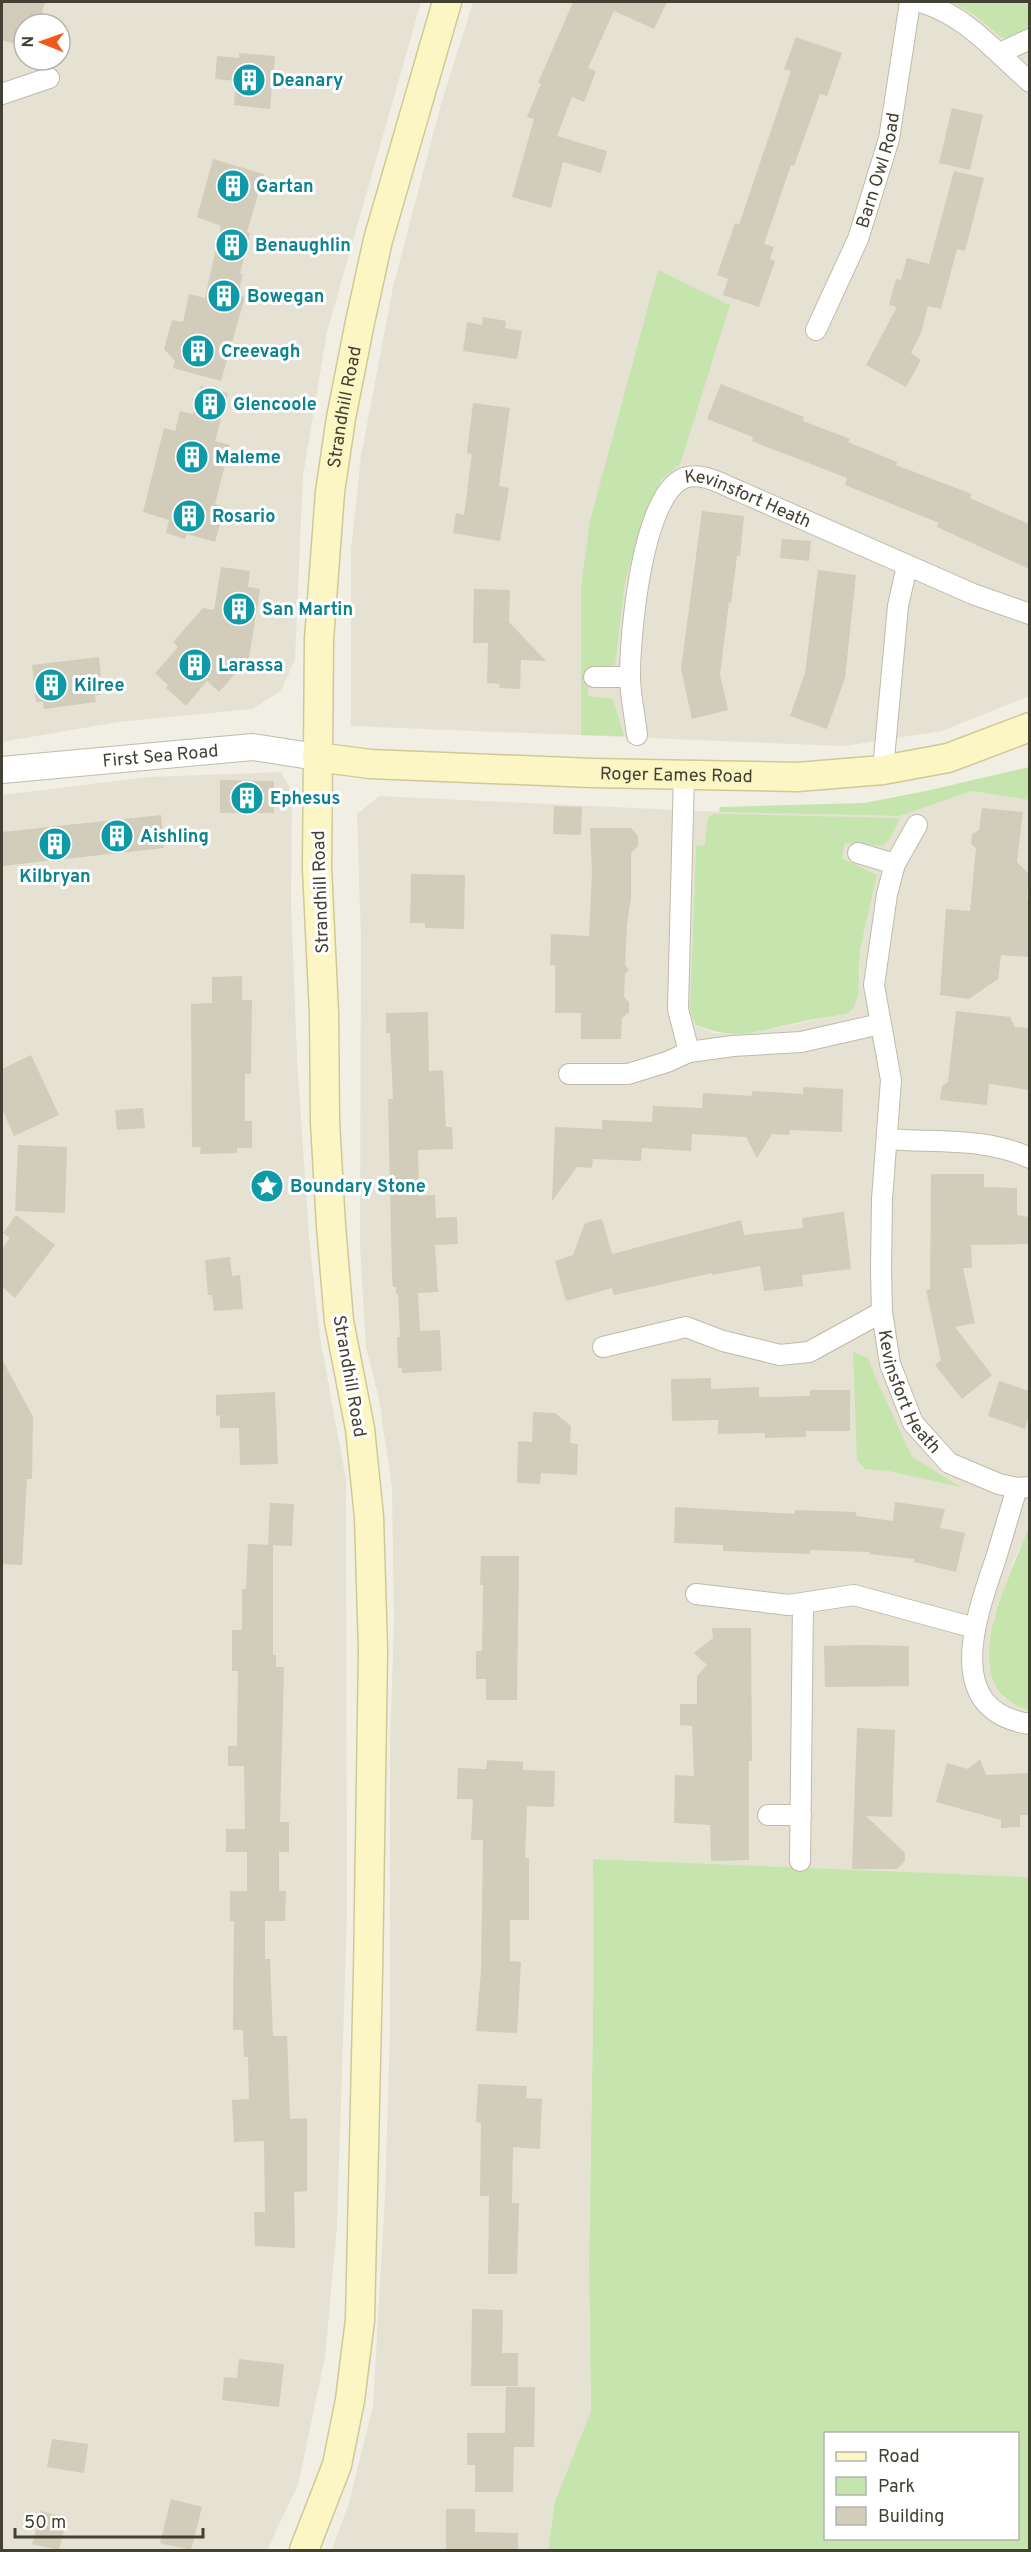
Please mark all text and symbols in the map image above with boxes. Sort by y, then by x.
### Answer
north arrow [12,12,72,72]
text: N [19,36,39,48]
building icon: Deanary [231,62,267,98]
place label: Deanary [272,70,343,93]
street label: Barn Owl Road [852,111,906,231]
building icon: Gartan [215,168,251,204]
place label: Gartan [256,176,314,199]
building icon: Benaughlin [214,227,250,263]
place label: Benaughlin [255,235,351,258]
building icon: Bowegan [206,278,242,314]
place label: Bowegan [247,286,325,309]
building icon: Creevagh [180,333,216,369]
place label: Creevagh [221,341,300,364]
street label: Strandhill Road [324,344,368,470]
building icon: Glencoole [192,386,228,422]
place label: Glencoole [233,394,317,417]
building icon: Maleme [174,439,210,475]
place label: Maleme [215,447,281,470]
street label: Kevinsfort Heath [683,466,814,534]
building icon: Rosario [171,498,207,534]
place label: Rosario [212,506,275,529]
building icon: San Martin [221,591,257,627]
place label: San Martin [262,599,353,622]
building icon: Larassa [177,647,213,683]
place label: Larassa [218,655,283,678]
building icon: Kilree [33,667,69,703]
place label: Kilree [74,675,125,698]
street label: First Sea Road [102,740,219,774]
street label: Roger Eames Road [600,763,753,789]
building icon: Ephesus [229,780,265,816]
place label: Ephesus [270,788,340,811]
building icon: Aishling [99,818,135,854]
building icon: Kilbryan [37,826,73,862]
place label: Aishling [140,826,209,849]
street label: Strandhill Road [308,830,335,954]
place label: Kilbryan [19,866,91,889]
place icon: Boundary Stone [249,1168,285,1204]
place label: Boundary Stone [290,1176,426,1199]
street label: Strandhill Road [326,1313,371,1439]
street label: Kevinsfort Heath [872,1328,945,1459]
legend [824,2432,1019,2540]
text: Road [878,2446,920,2469]
text: Park [878,2476,915,2499]
scale bar [15,2501,202,2539]
text: Building [878,2506,944,2529]
text: 50 m [24,2512,66,2535]

